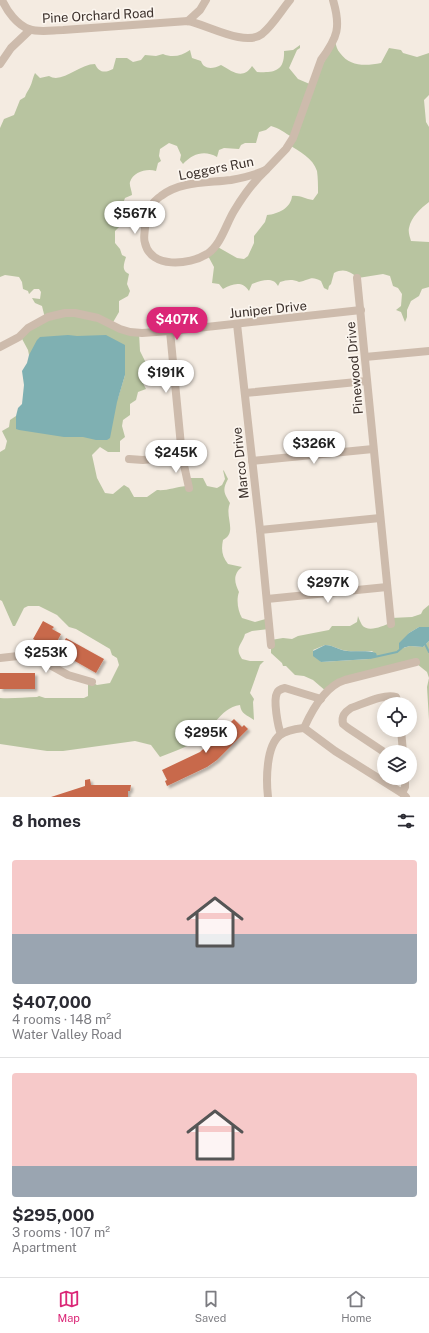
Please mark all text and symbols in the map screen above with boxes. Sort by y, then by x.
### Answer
street label: Pine Orchard Road [42,5,154,26]
street label: Loggers Run [177,154,255,183]
pin: $567K [107,201,163,235]
text: $567K [113,206,157,221]
street label: Juniper Drive [229,298,308,321]
pin: $407K [149,307,205,341]
text: $407K [156,312,199,327]
street label: Pinewood Drive [343,321,366,415]
pin: $191K [138,360,194,394]
text: $191K [147,365,185,380]
street label: Marco Drive [229,426,252,500]
pin: $326K [286,431,342,465]
text: $326K [292,436,336,451]
pin: $245K [148,440,204,474]
text: $245K [154,445,198,460]
pin: $297K [300,570,356,604]
text: $297K [307,575,349,590]
pin: $253K [18,640,74,674]
text: $253K [24,645,68,660]
map controls [377,697,417,785]
button: locate [377,697,417,737]
pin: $295K [178,720,234,754]
text: $295K [184,725,228,740]
button: layers [377,745,417,785]
icon: filters [395,810,417,832]
text: 8 homes [12,811,81,831]
icon: home [179,886,251,958]
text: $407,000 [12,992,92,1012]
text: 4 rooms · 148 m² [12,1012,111,1027]
text: Water Valley Road [12,1027,122,1042]
icon: home [179,1099,251,1171]
text: $295,000 [12,1205,95,1225]
text: 3 rooms · 107 m² [12,1225,110,1240]
text: Apartment [12,1240,77,1255]
tab: Map [57,1288,80,1324]
tab: Saved [195,1288,226,1324]
tab: Home [341,1288,372,1324]

